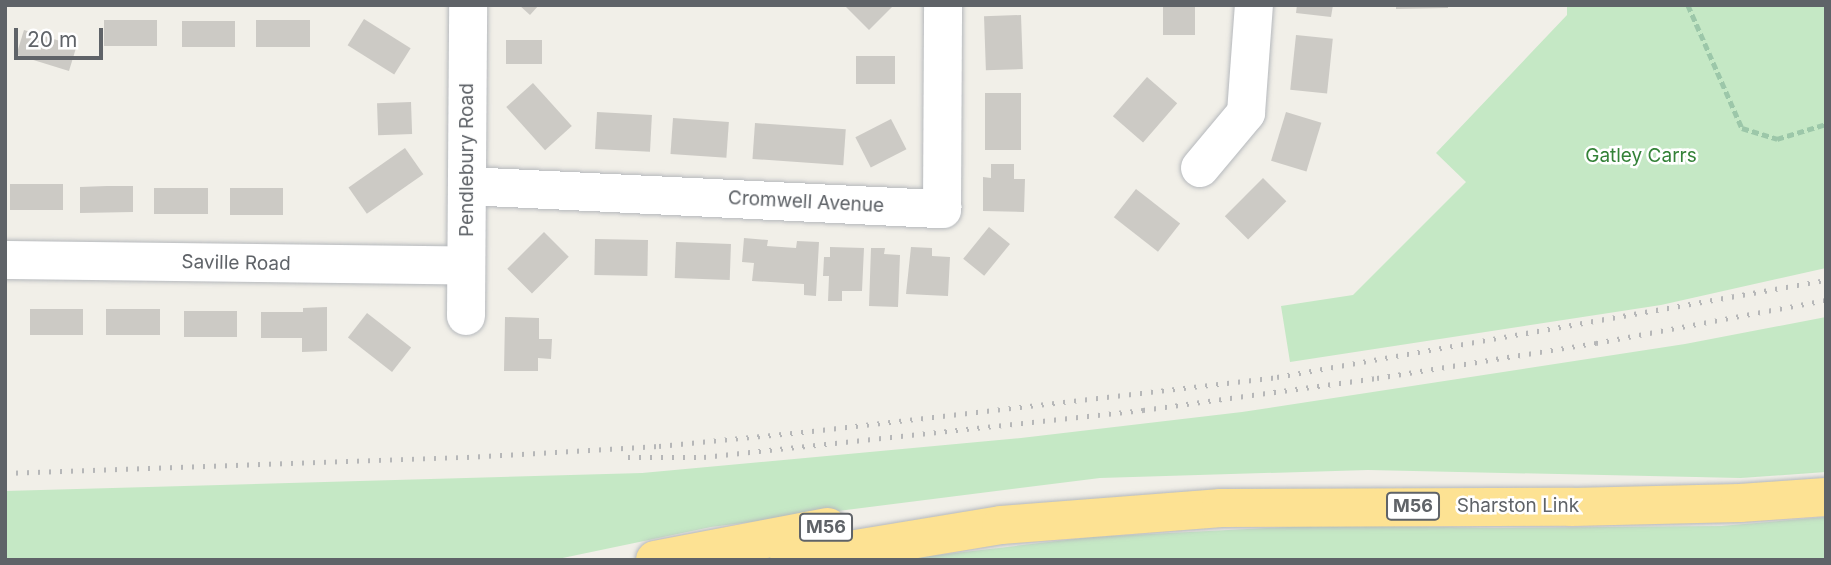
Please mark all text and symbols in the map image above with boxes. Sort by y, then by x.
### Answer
scale bar [18,14,107,58]
text: 20 m [27,27,77,52]
street label: Pendlebury Road [456,83,478,237]
park label: Gatley Carrs [1585,145,1697,167]
street label: Cromwell Avenue [727,187,885,217]
street label: Saville Road [181,251,291,275]
road number: M56 [1385,492,1441,520]
street label: Sharston Link [1457,495,1579,517]
road number: M56 [798,512,854,542]

